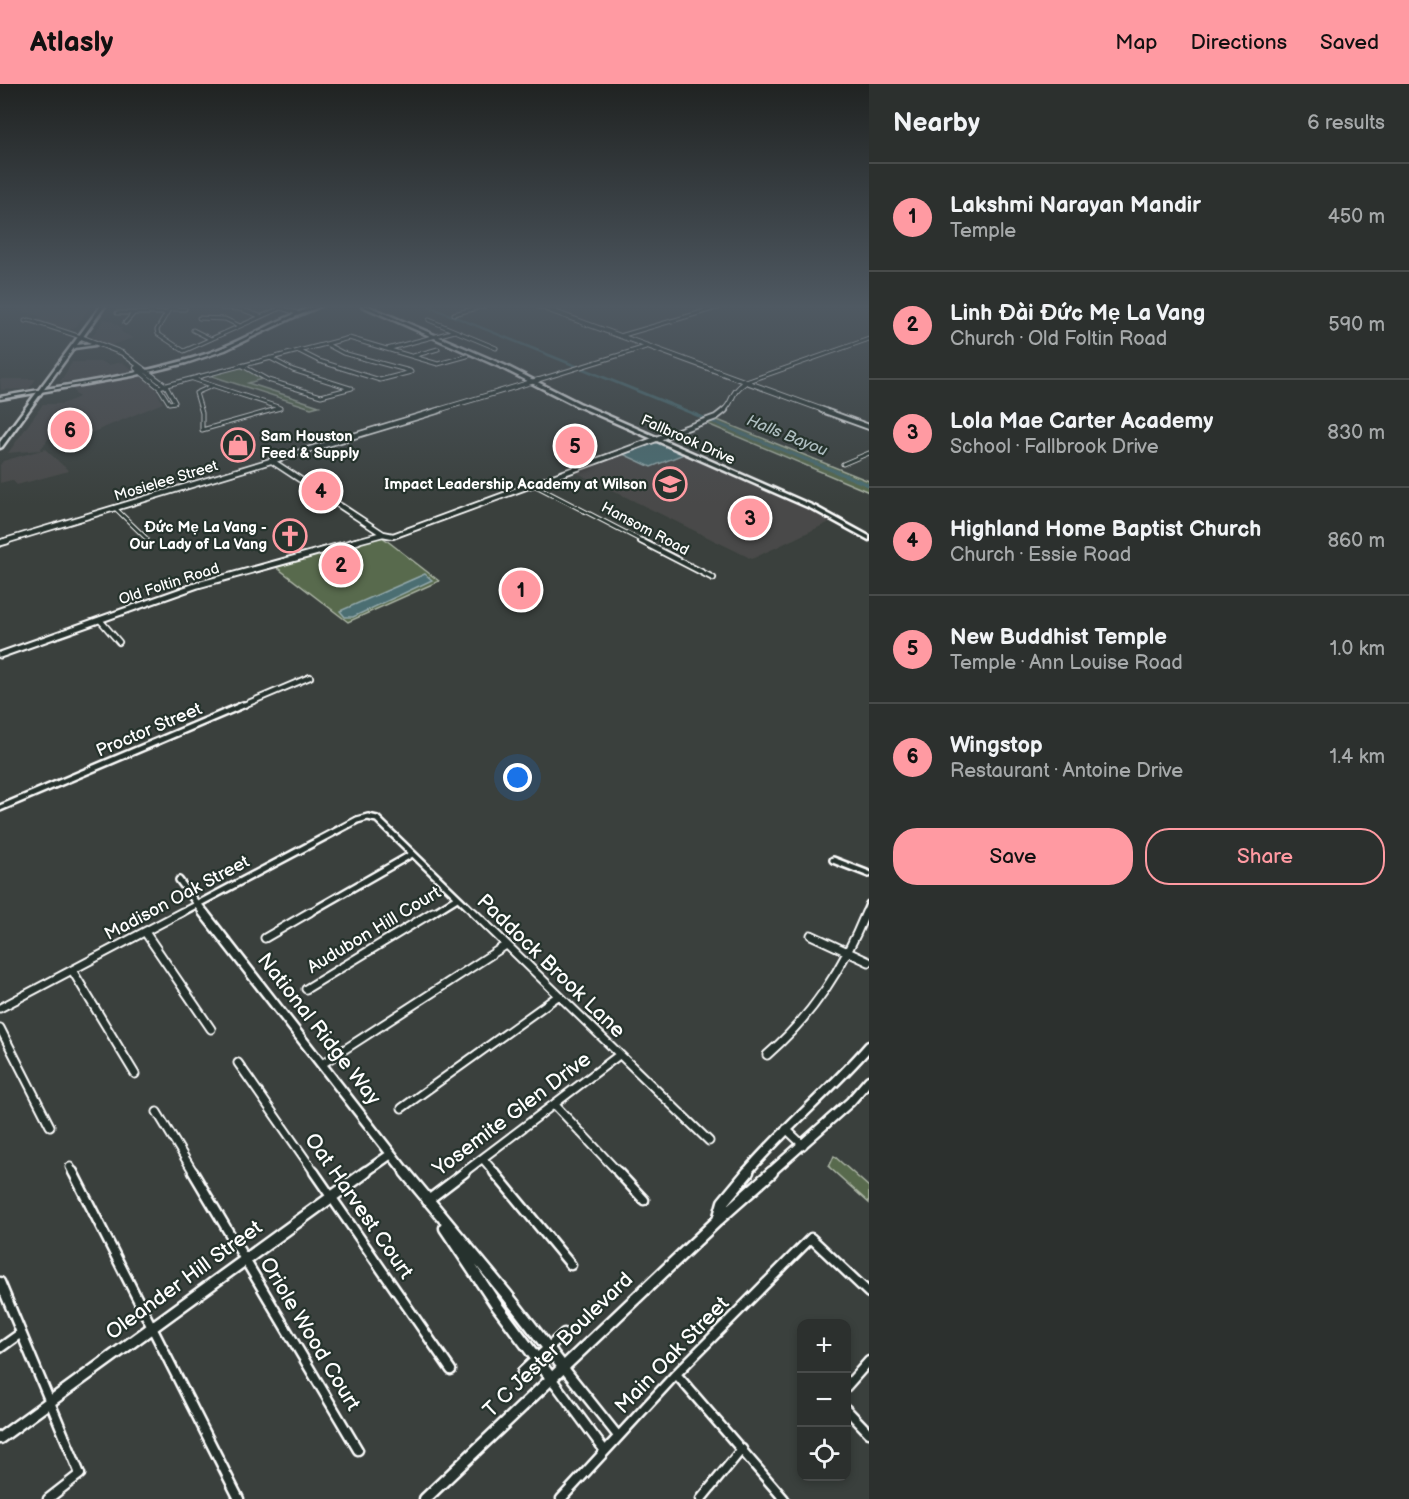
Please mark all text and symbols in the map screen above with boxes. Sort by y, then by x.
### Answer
text: Atlasly [30,26,113,59]
text: Map [1115,30,1158,55]
text: Directions [1191,30,1287,55]
text: Saved [1320,30,1379,55]
text: Nearby [893,108,980,139]
text: 6 results [1307,111,1385,135]
text: Lakshmi Narayan Mandir [950,192,1201,219]
text: 1 [908,205,917,229]
text: 450 m [1328,205,1385,229]
text: Temple [950,219,1016,243]
text: Linh Đài Đức Mẹ La Vang [950,300,1205,327]
text: 2 [907,313,918,337]
text: 590 m [1328,313,1385,337]
text: Church · Old Foltin Road [950,327,1167,351]
pin: 6 [50,408,90,452]
text: Lola Mae Carter Academy [950,408,1213,435]
street label: Fallbrook Drive [638,411,738,469]
water label: Halls Bayou [744,411,830,461]
text: 3 [907,421,918,445]
text: 830 m [1327,421,1385,445]
pin: 5 [556,424,594,469]
shop icon: Sam Houston Feed & Supply [220,427,256,463]
place label: Sam Houston Feed & Supply [261,427,359,463]
text: School · Fallbrook Drive [950,435,1159,459]
street label: Mosielee Street [112,456,220,506]
school or university icon: Impact Leadership Academy at Wilson [652,466,688,502]
pin: 4 [302,468,340,514]
place label: Impact Leadership Academy at Wilson [384,475,647,494]
pin: 3 [730,496,770,540]
street label: Hansom Road [598,498,692,560]
text: Highland Home Baptist Church [950,516,1261,543]
place label: Đức Mẹ La Vang - Our Lady of La Vang [129,518,267,554]
church icon: Đức Mẹ La Vang - Our Lady of La Vang [272,518,308,554]
text: 4 [907,529,918,553]
text: 860 m [1327,529,1385,553]
pin: 2 [322,542,360,588]
text: Church · Essie Road [950,543,1131,567]
street label: Old Foltin Road [116,559,222,609]
pin: 1 [502,568,540,612]
text: New Buddhist Temple [950,624,1167,651]
text: 5 [907,637,918,661]
text: 1.0 km [1330,637,1385,661]
text: Temple · Ann Louise Road [950,651,1183,675]
street label: Proctor Street [93,698,205,762]
text: Wingstop [950,732,1043,759]
text: 6 [906,745,919,769]
text: 1.4 km [1329,745,1385,769]
text: Restaurant · Antoine Drive [950,759,1183,783]
your location [503,763,532,792]
button: Save [893,828,1133,885]
button: Share [1145,828,1385,885]
street label: Madison Oak Street [101,851,253,945]
street label: Audubon Hill Court [303,882,445,978]
street label: Paddock Brook Lane [472,889,630,1043]
street label: National Ridge Way [252,948,386,1110]
street label: Yosemite Glen Drive [427,1047,596,1182]
street label: Oat Harvest Court [299,1128,419,1284]
street label: Oleander Hill Street [101,1215,267,1345]
street label: Oriole Wood Court [254,1253,366,1416]
street label: T C Jester Boulevard [478,1267,638,1423]
street label: Main Oak Street [610,1291,735,1419]
map controls [797,1319,851,1481]
button: + [797,1319,851,1373]
button: − [797,1373,851,1427]
button: locate [797,1427,851,1481]

